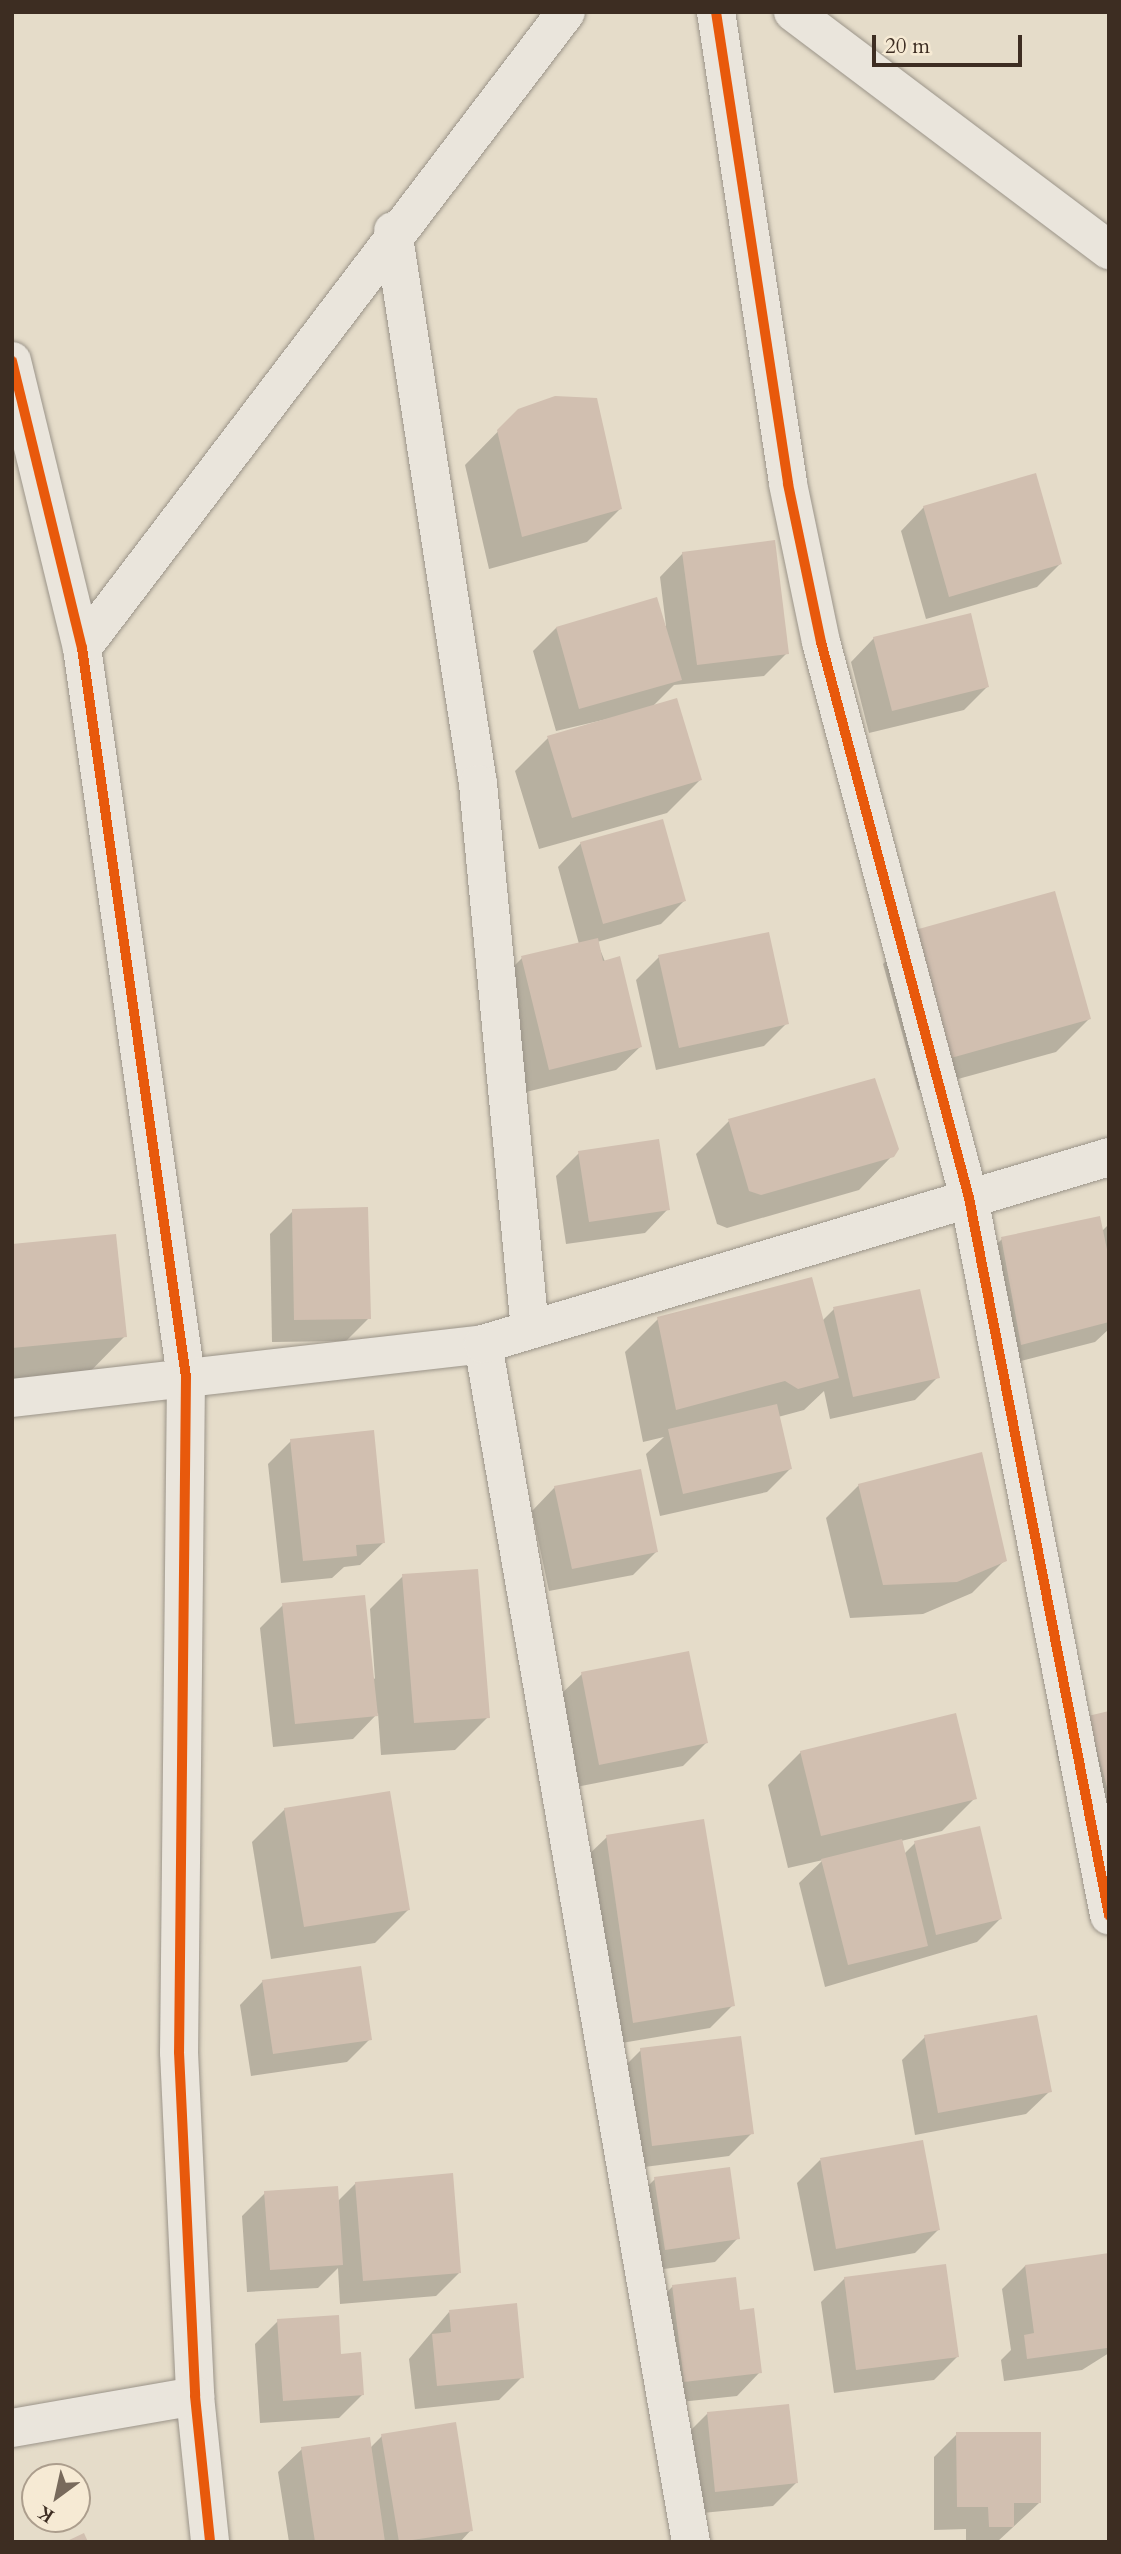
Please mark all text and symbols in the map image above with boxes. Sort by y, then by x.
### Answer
scale bar [876,21,1026,65]
text: 20 m [885,32,930,61]
north arrow [21,2463,91,2533]
text: K [32,2499,59,2529]

